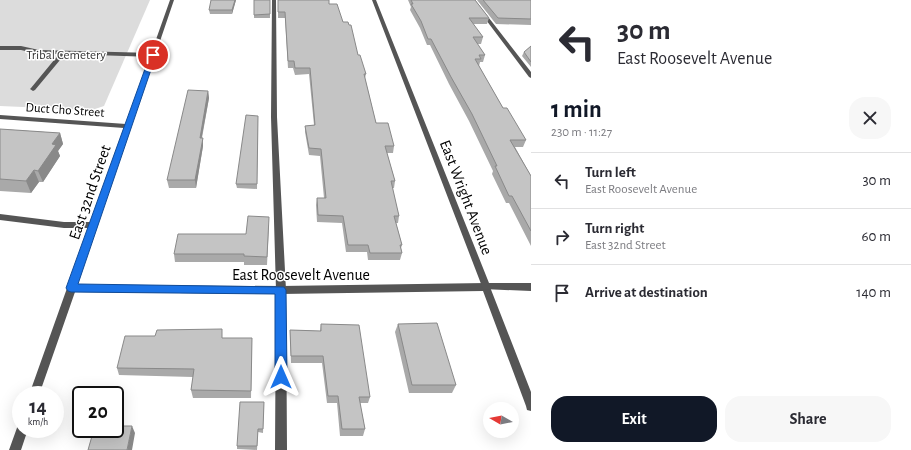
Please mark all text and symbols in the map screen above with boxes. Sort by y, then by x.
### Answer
icon: left [551,16,603,68]
text: 30 m [617,17,670,45]
pin [136,38,170,72]
icon: arrive [142,44,164,66]
park label: Tribal Cemetery [26,49,106,62]
text: East Roosevelt Avenue [617,50,772,68]
button: close [849,97,891,139]
text: 1 min [551,98,602,122]
street label: Duct Cho Street [25,101,105,120]
text: 230 m · 11:27 [551,126,612,139]
street label: East Wright Avenue [437,138,495,257]
street label: East 32nd Street [66,143,114,242]
text: Turn left [585,165,636,180]
icon: left [551,170,573,192]
text: 30 m [862,173,891,188]
text: East Roosevelt Avenue [585,183,697,196]
text: Turn right [585,221,644,236]
icon: right [551,226,573,248]
text: 60 m [862,229,891,244]
text: East 32nd Street [585,239,666,252]
street label: East Roosevelt Avenue [232,267,370,283]
icon: arrive [551,282,573,304]
text: Arrive at destination [585,285,708,300]
text: 140 m [856,285,891,300]
position arrow [260,356,302,398]
speed limit sign: 20 [72,386,124,438]
button: Exit [551,396,717,442]
button: Share [725,396,891,442]
text: 14 [29,397,47,417]
north arrow [483,402,519,438]
map controls [483,402,519,438]
text: km/h [28,417,48,427]

